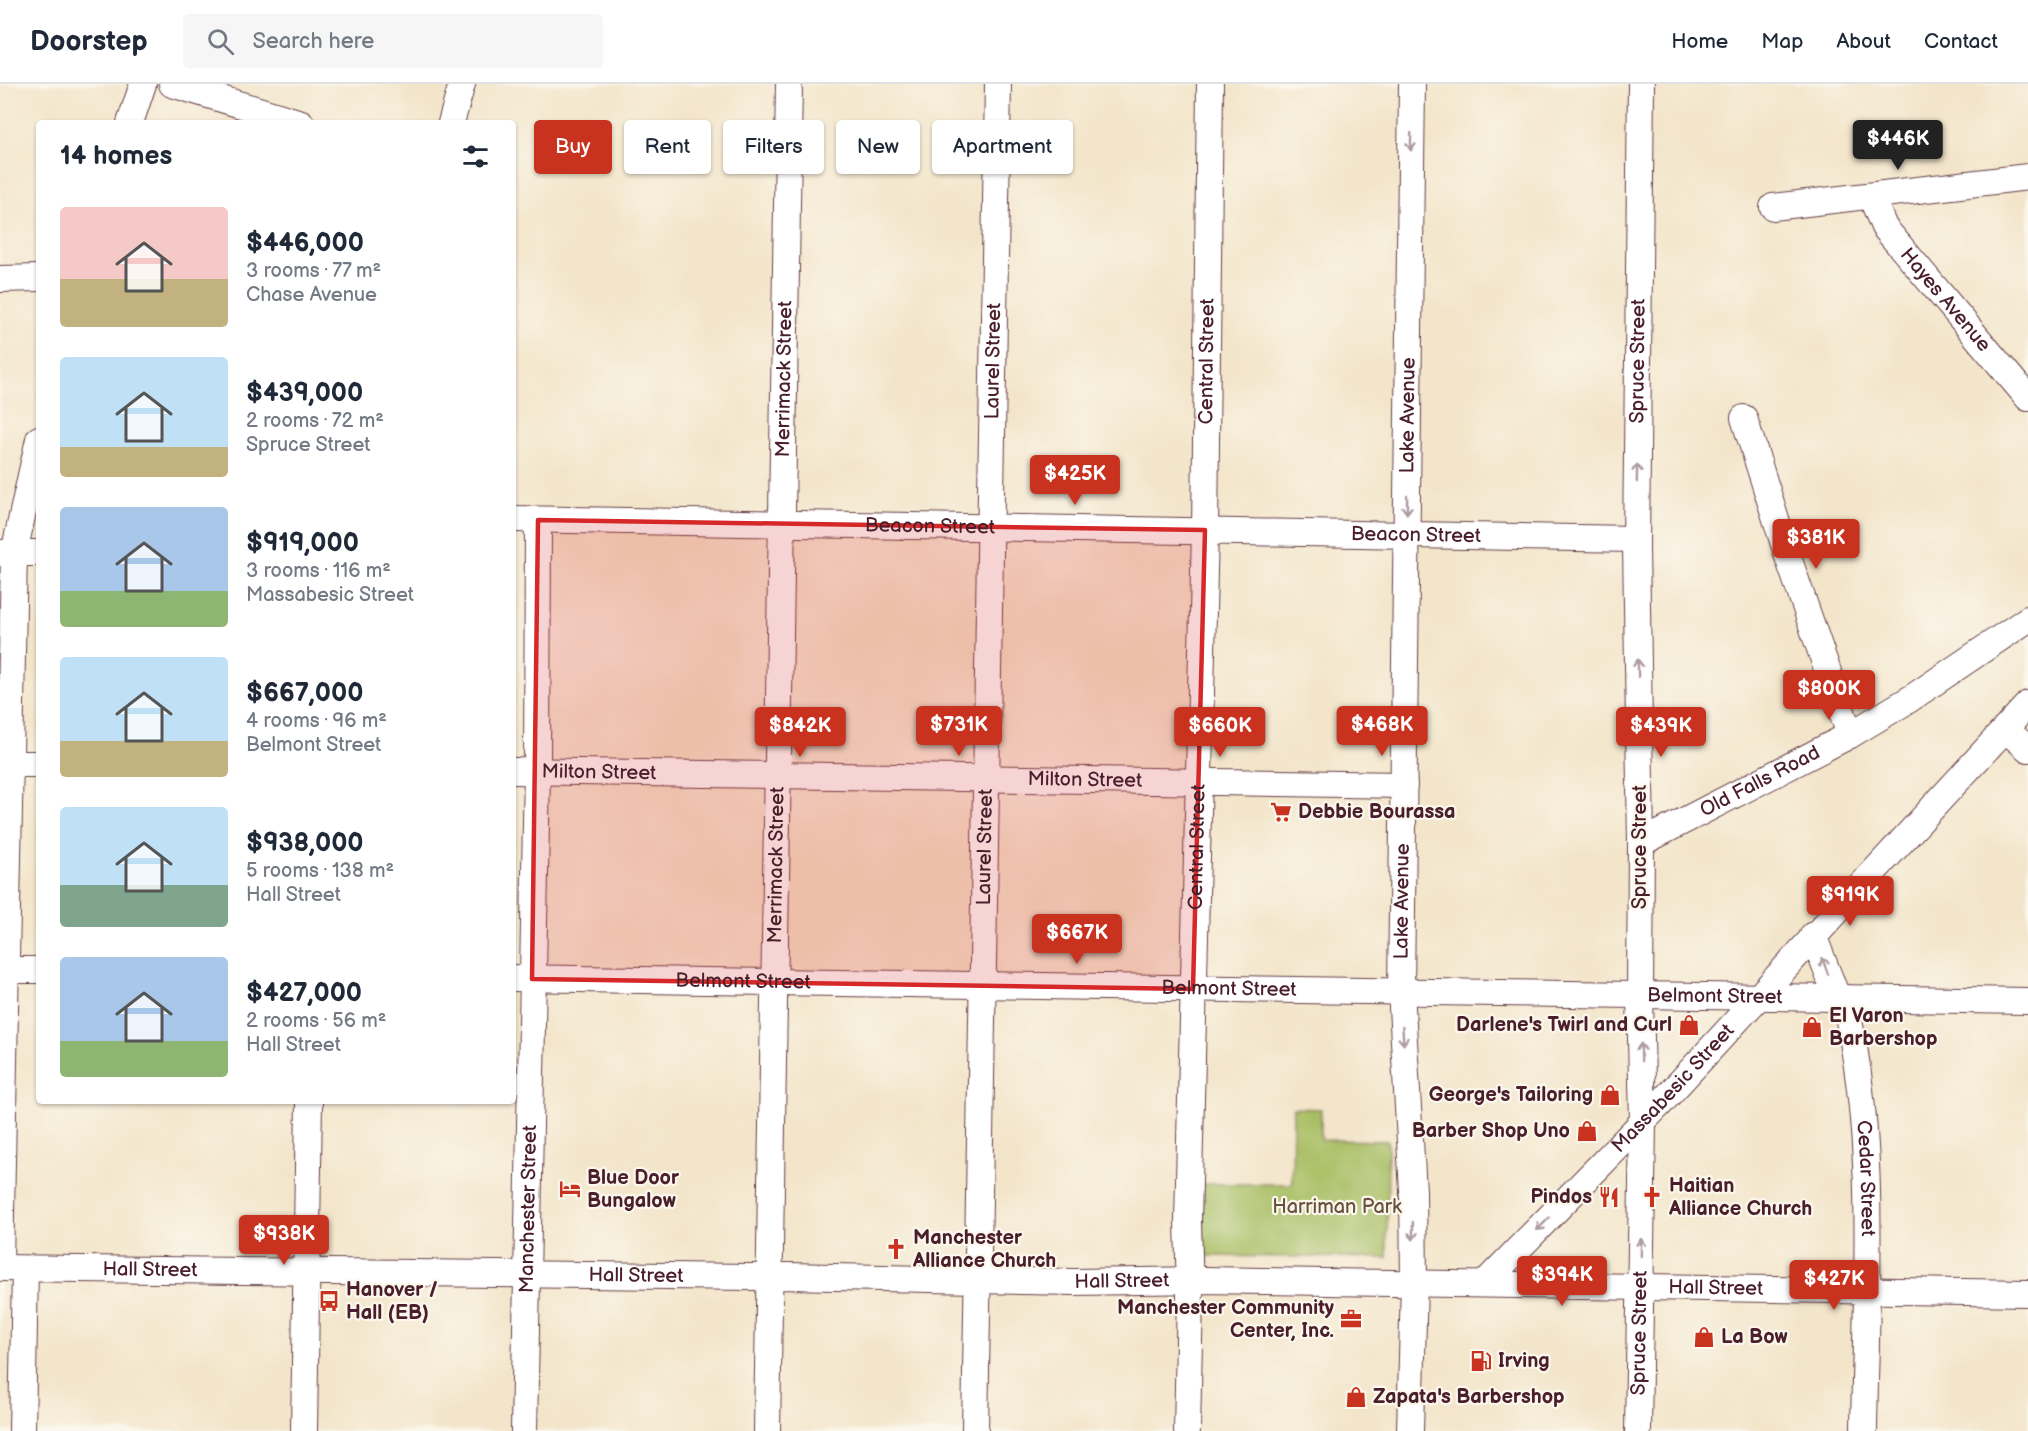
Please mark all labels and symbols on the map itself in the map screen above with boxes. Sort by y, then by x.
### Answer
pin: $446K [1856,120,1940,171]
one-way arrow [1405,132,1417,152]
street label: Hayes Avenue [1895,243,1996,357]
street label: Central Street [1194,298,1220,424]
street label: Spruce Street [1625,299,1651,424]
street label: Merrimack Street [771,301,797,458]
street label: Laurel Street [980,303,1006,420]
street label: Lake Avenue [1395,357,1421,474]
pin: $425K [1033,455,1117,506]
one-way arrow [1631,463,1642,483]
one-way arrow [1401,495,1413,515]
street label: Beacon Street [865,513,995,540]
pin: $381K [1774,519,1858,570]
street label: Beacon Street [1351,522,1481,548]
one-way arrow [1632,658,1644,678]
pin: $800K [1787,670,1871,721]
pin: $731K [917,706,1001,757]
pin: $468K [1340,706,1424,757]
pin: $842K [758,707,842,758]
pin: $660K [1178,707,1262,758]
pin: $439K [1619,707,1703,758]
street label: Old Falls Road [1696,741,1824,822]
street label: Milton Street [542,759,656,785]
street label: Milton Street [1027,767,1142,793]
street label: Central Street [1184,784,1211,911]
street label: Spruce Street [1628,785,1652,909]
street label: Merrimack Street [763,787,790,944]
street label: Laurel Street [972,789,998,906]
supermarket icon: Debbie Bourassa [1269,800,1293,824]
place label: Debbie Bourassa [1298,800,1456,824]
street label: Lake Avenue [1389,843,1415,960]
pin: $919K [1808,876,1892,927]
pin: $667K [1035,914,1119,965]
one-way arrow [1819,957,1830,976]
street label: Belmont Street [675,968,811,995]
street label: Belmont Street [1161,976,1297,1002]
street label: Belmont Street [1647,983,1783,1009]
place label: El Varon Barbershop [1829,1004,1937,1051]
place label: Darlene's Twirl and Curl [1456,1013,1672,1037]
shop icon: Darlene's Twirl and Curl [1677,1013,1701,1037]
shop icon: El Varon Barbershop [1800,1015,1824,1039]
street label: Massabesic Street [1607,1019,1739,1158]
one-way arrow [1398,1026,1409,1046]
one-way arrow [1636,1042,1647,1062]
place label: George's Tailoring [1429,1083,1593,1107]
shop icon: George's Tailoring [1598,1083,1622,1107]
place label: Barber Shop Uno [1412,1119,1570,1143]
shop icon: Barber Shop Uno [1575,1119,1599,1143]
street label: Cedar Street [1851,1119,1880,1236]
street label: Manchester Street [515,1125,542,1293]
place label: Blue Door Bungalow [587,1166,680,1213]
place label: Haitian Alliance Church [1668,1174,1812,1221]
hotel icon: Blue Door Bungalow [558,1177,582,1201]
place label: Pindos [1531,1185,1592,1209]
restaurant icon: Pindos [1597,1185,1621,1209]
church icon: Haitian Alliance Church [1640,1185,1664,1209]
park label: Harriman Park [1272,1195,1402,1219]
pin: $938K [242,1215,326,1266]
one-way arrow [1535,1216,1550,1231]
one-way arrow [1407,1221,1419,1241]
place label: Manchester Alliance Church [912,1226,1056,1273]
church icon: Manchester Alliance Church [884,1237,908,1261]
one-way arrow [1636,1237,1647,1257]
pin: $394K [1520,1256,1604,1307]
street label: Hall Street [102,1257,198,1282]
pin: $427K [1792,1260,1876,1311]
street label: Hall Street [588,1263,684,1288]
street label: Hall Street [1074,1269,1169,1294]
street label: Spruce Street [1627,1271,1653,1395]
street label: Hall Street [1668,1275,1763,1301]
place label: Hanover / Hall (EB) [346,1278,438,1325]
bus stop icon: Hanover / Hall (EB) [317,1289,341,1313]
place label: Manchester Community Center, Inc. [1117,1296,1335,1343]
office icon: Manchester Community Center, Inc. [1339,1307,1363,1331]
shop icon: La Bow [1692,1325,1716,1349]
place label: La Bow [1721,1325,1788,1349]
fuel station icon: Irving [1469,1349,1493,1373]
place label: Irving [1498,1349,1550,1373]
shop icon: Zapata's Barbershop [1344,1385,1368,1409]
place label: Zapata's Barbershop [1373,1385,1565,1409]

